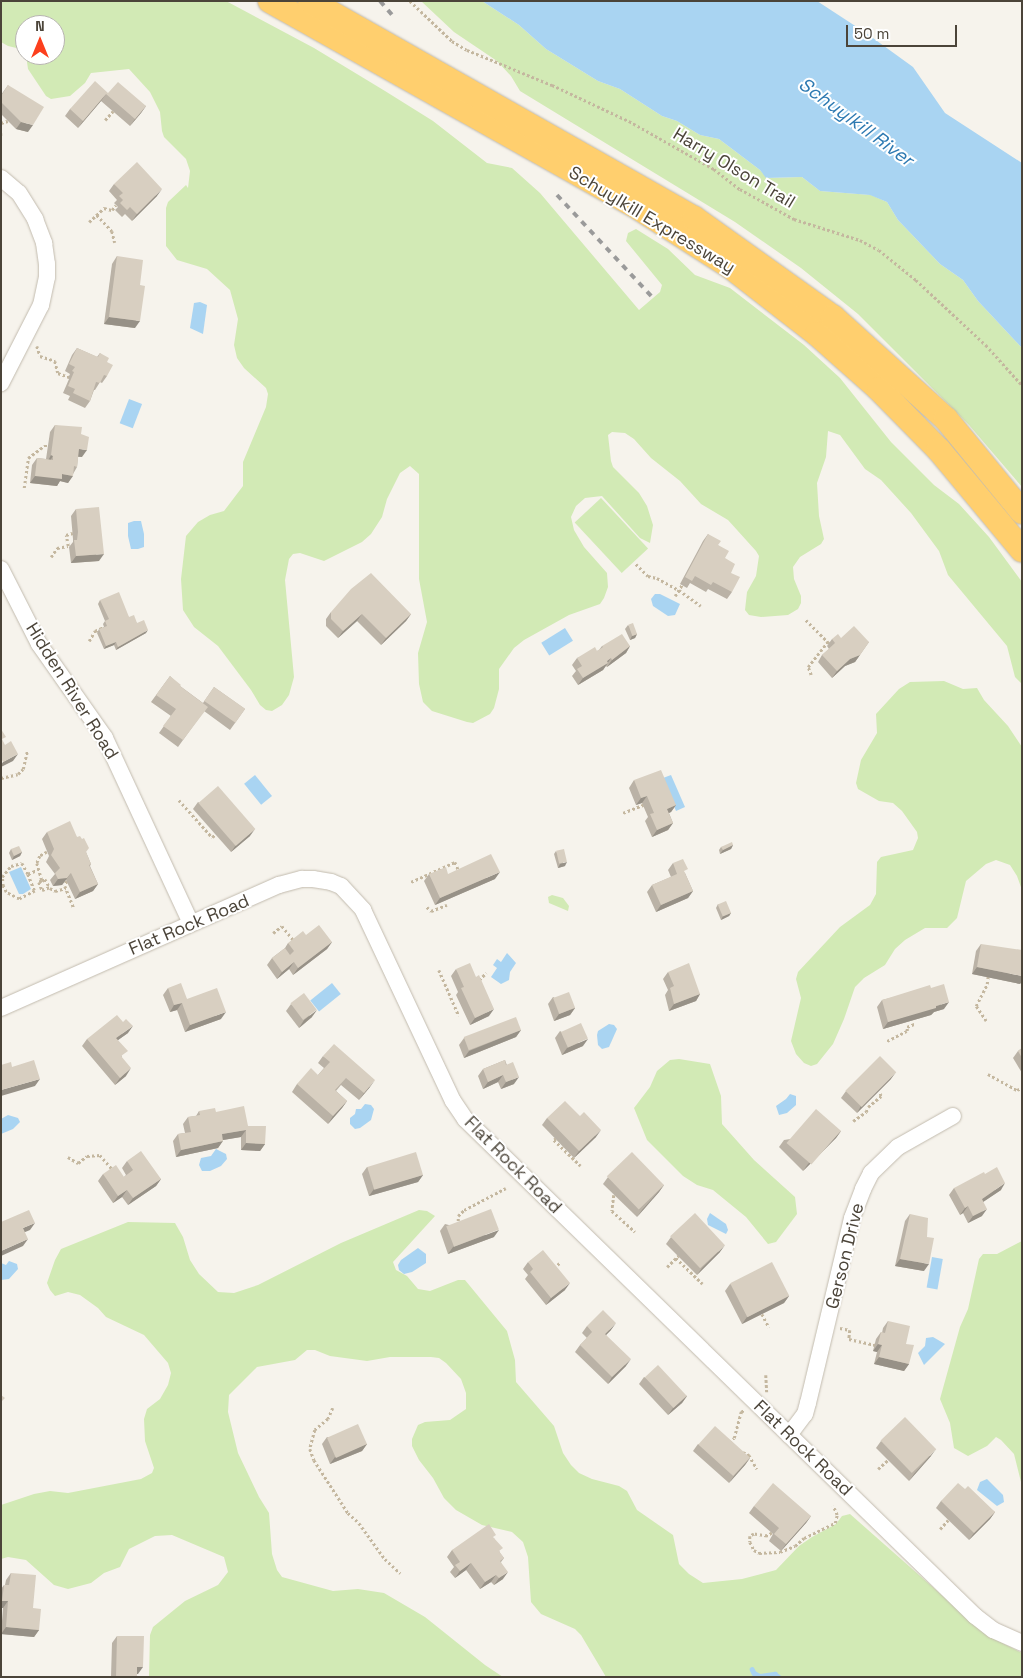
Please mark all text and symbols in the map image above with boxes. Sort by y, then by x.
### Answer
north arrow [15,15,65,65]
scale bar [848,15,959,47]
text: N [35,17,45,35]
text: 50 m [854,24,889,43]
water label: Schuylkill River [794,73,918,171]
street label: Harry Olson Trail [669,123,799,213]
street label: Schuylkill Expressway [565,162,739,278]
street label: Hidden River Road [21,619,123,763]
street label: Flat Rock Road [126,890,252,960]
street label: Flat Rock Road [460,1112,566,1218]
street label: Gerson Drive [821,1201,869,1311]
street label: Flat Rock Road [749,1396,857,1500]

